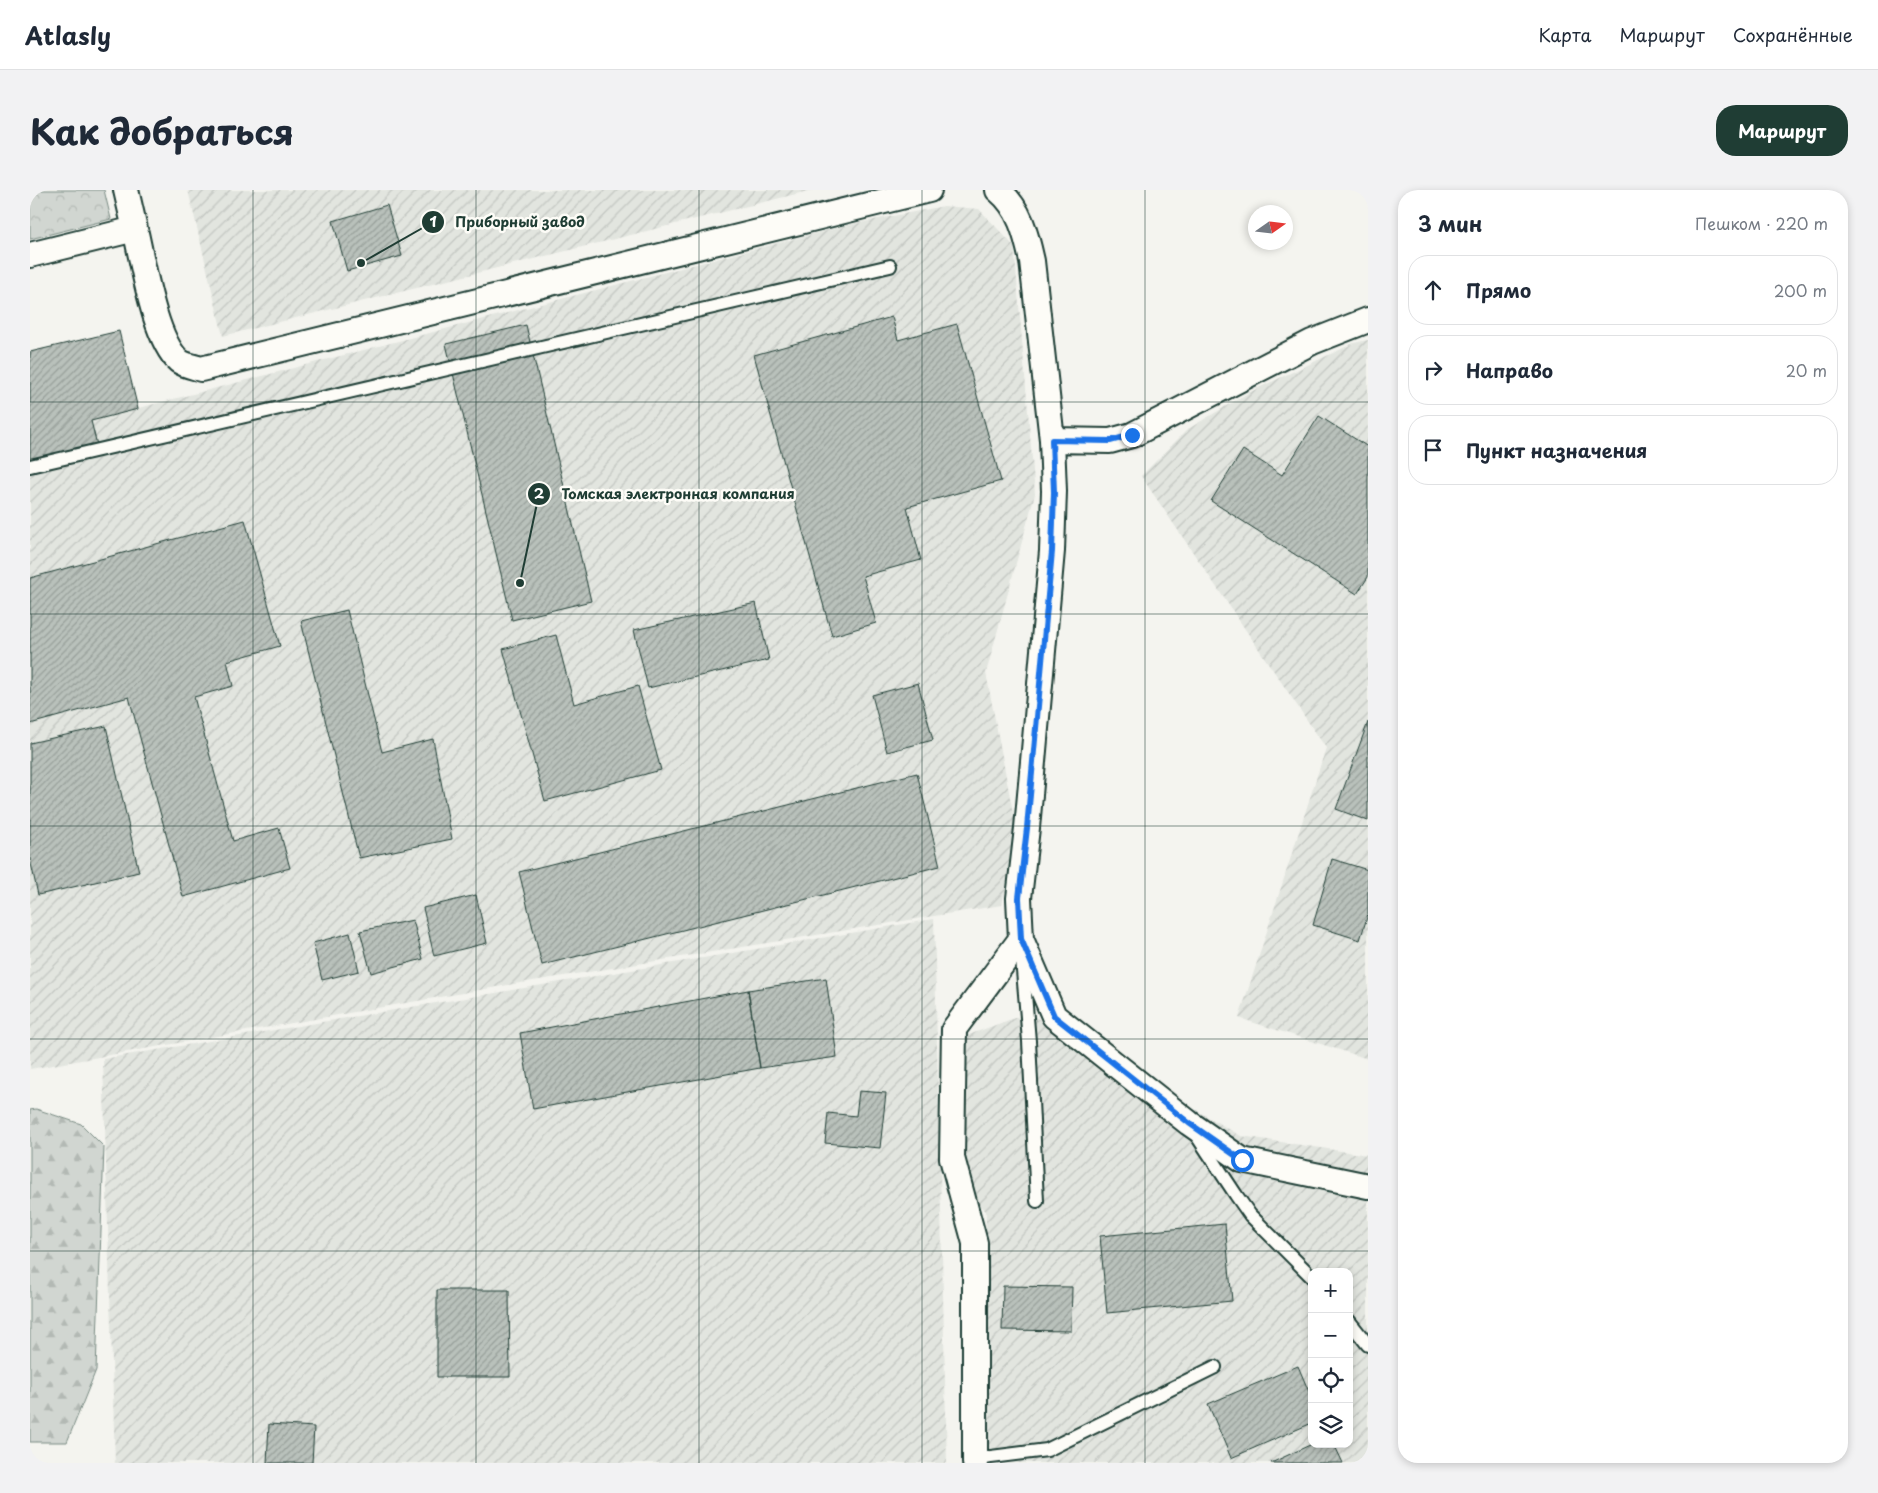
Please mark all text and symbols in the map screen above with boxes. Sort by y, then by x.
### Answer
text: Atlasly [25,17,111,53]
text: Карта [1539,21,1591,48]
text: Маршрут [1619,21,1705,48]
text: Сохранённые [1733,21,1853,48]
text: Как добраться [30,104,294,157]
button: Маршрут [1716,105,1848,156]
north arrow [1248,205,1293,250]
callout: Приборный завод [420,207,595,236]
text: 3 мин [1418,207,1482,239]
text: 1 [429,209,437,232]
text: Приборный завод [455,211,585,232]
text: Пешком · 220 m [1695,211,1828,235]
icon: ahead [1419,276,1447,304]
text: Прямо [1466,276,1531,304]
text: 200 m [1774,278,1827,302]
icon: right [1419,356,1447,384]
text: Направо [1466,356,1553,384]
text: 20 m [1786,358,1827,382]
route end [1121,424,1144,447]
icon: arrive [1419,436,1447,464]
text: Пункт назначения [1466,436,1647,464]
callout: Томская электронная компания [526,480,805,509]
text: 2 [534,481,545,504]
text: Томская электронная компания [561,483,795,504]
route start [1231,1149,1254,1172]
map controls [1308,1268,1353,1448]
button: + [1308,1268,1353,1313]
button: − [1308,1313,1353,1358]
button: locate [1308,1358,1353,1403]
button: layers [1308,1403,1353,1448]

